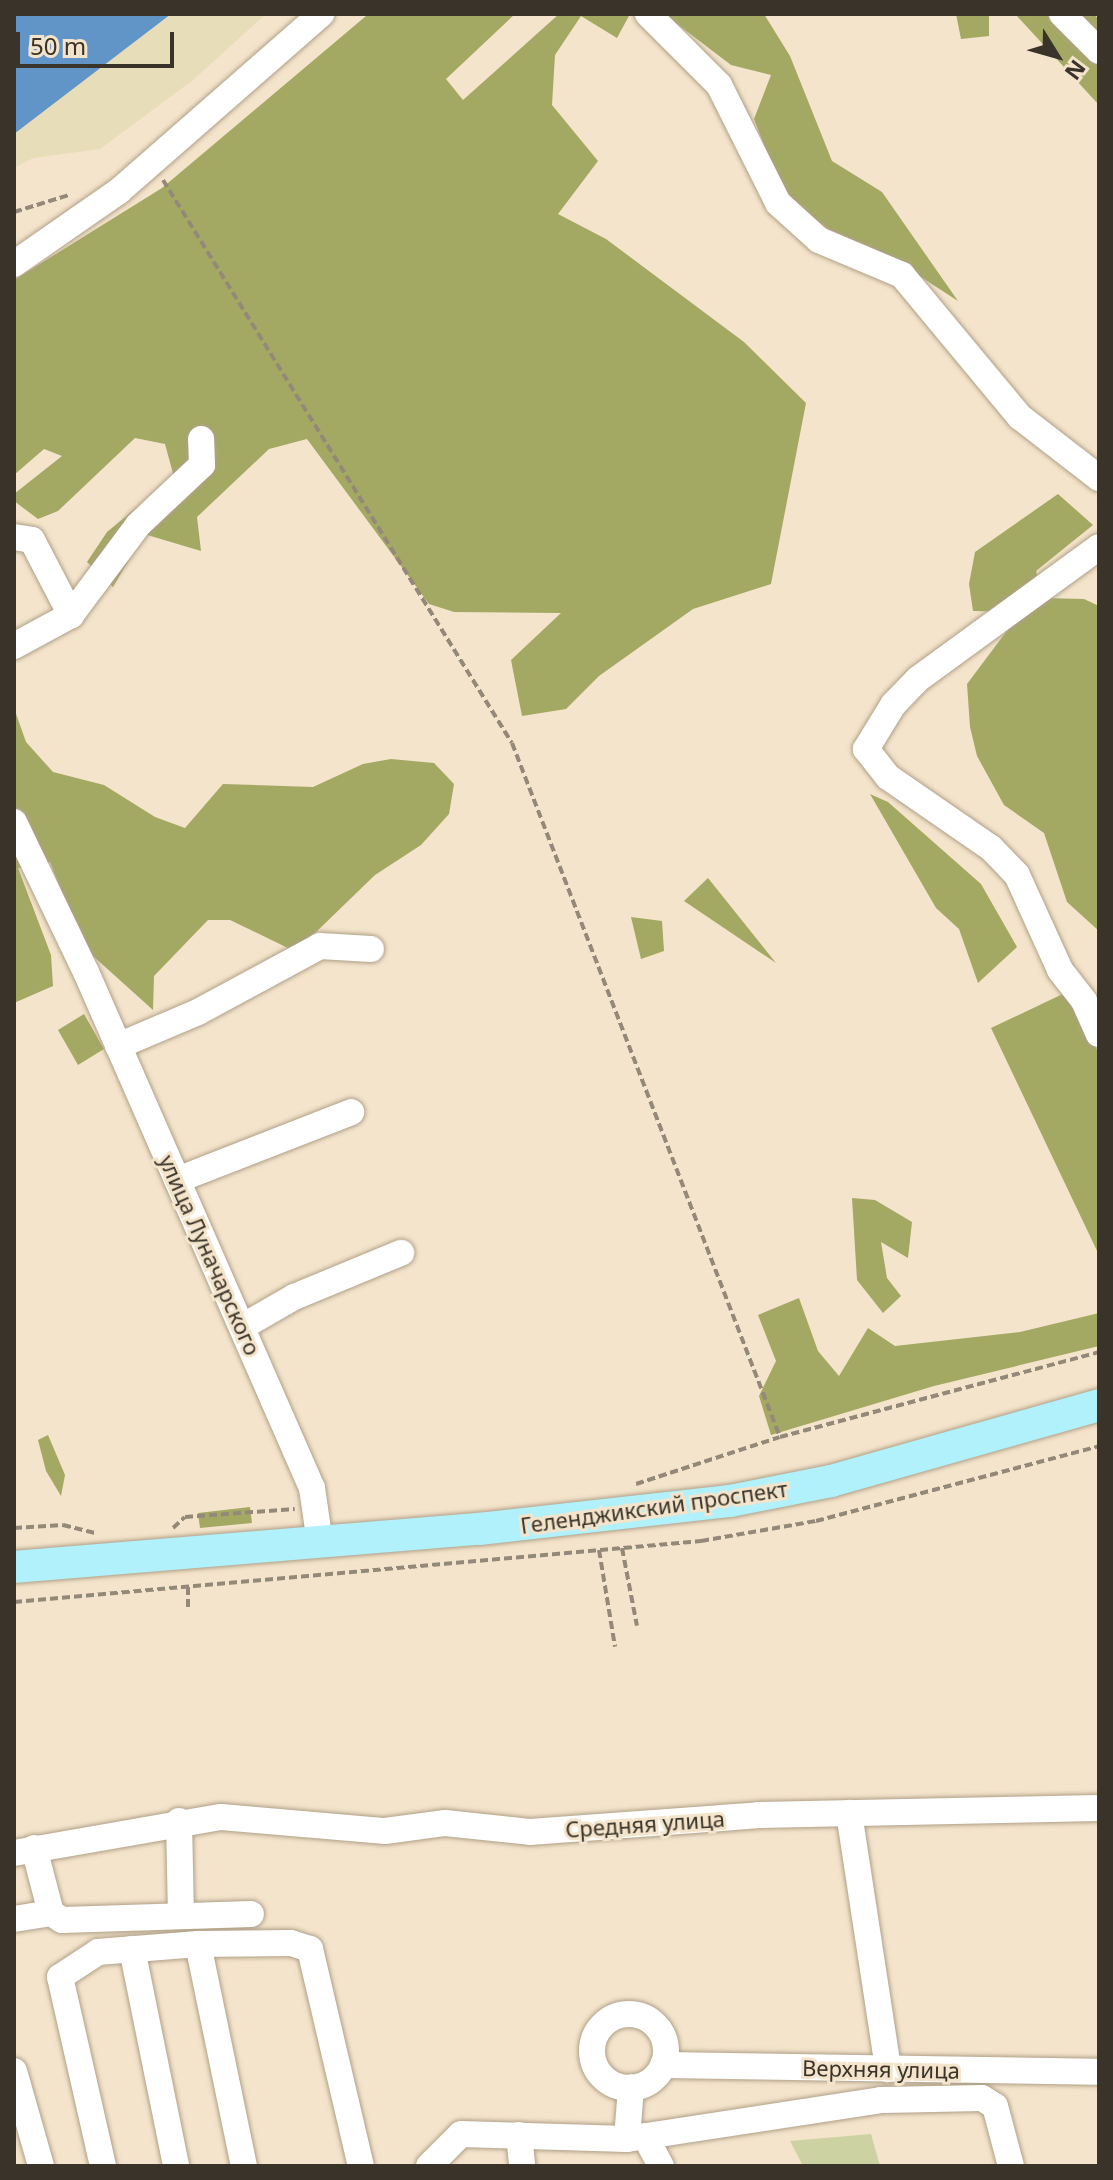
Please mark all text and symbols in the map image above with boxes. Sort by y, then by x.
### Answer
scale bar [20,16,178,66]
north arrow [1017,16,1097,96]
text: 50 m [30,29,86,62]
text: N [1059,54,1094,87]
street label: улица Луначарского [154,1151,266,1359]
street label: Геленджикский проспект [519,1475,789,1539]
street label: Средняя улица [564,1805,726,1843]
street label: Верхняя улица [802,2054,960,2084]

